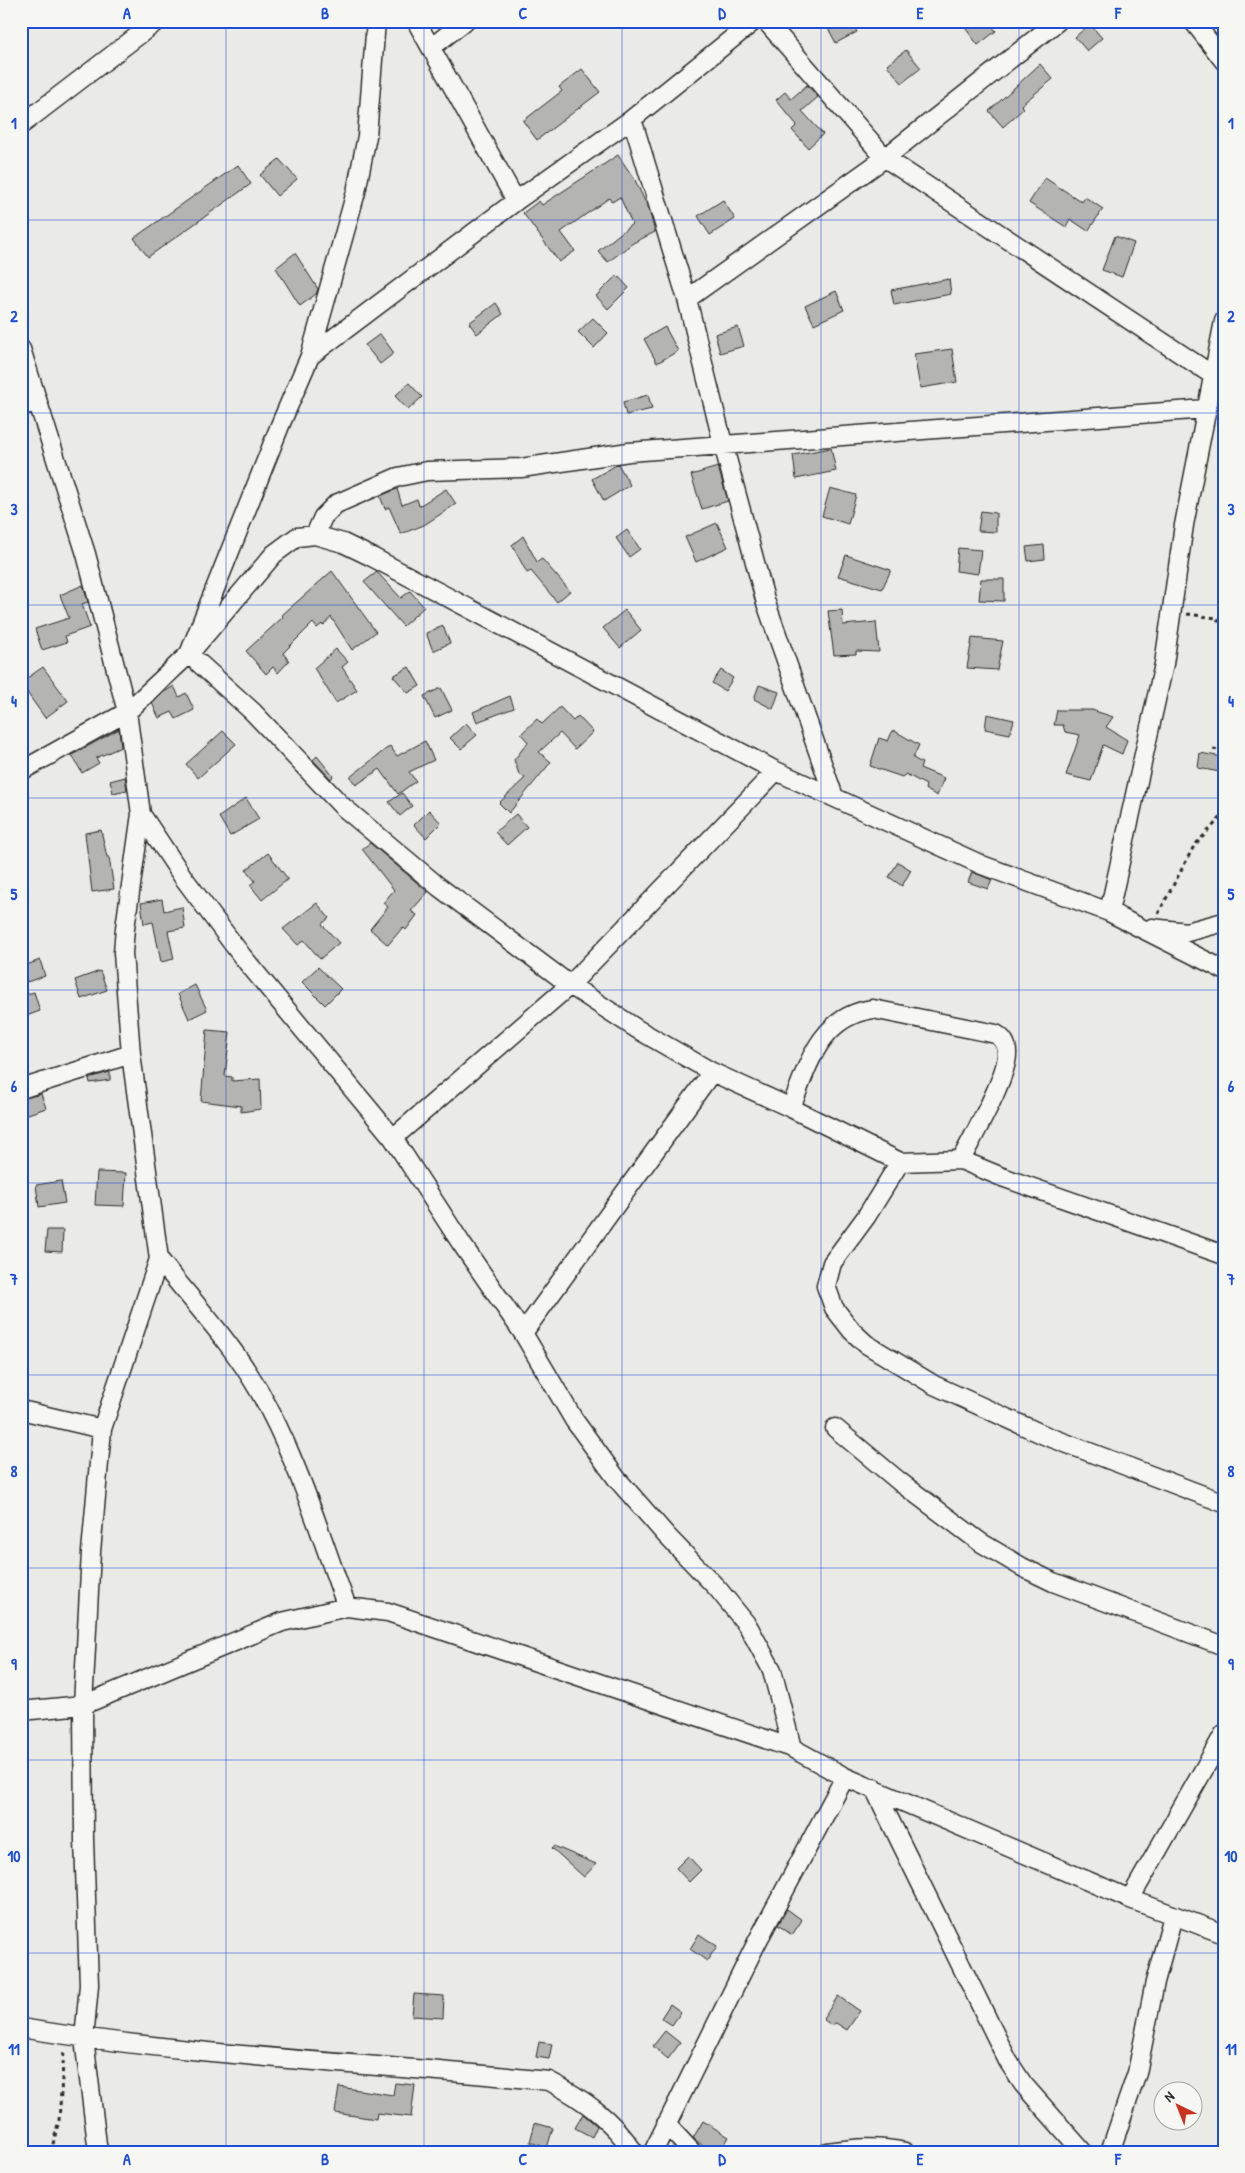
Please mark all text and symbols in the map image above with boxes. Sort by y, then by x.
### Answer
text: A [123,2,131,24]
text: B [321,2,329,24]
text: C [519,2,528,24]
text: D [718,2,726,24]
text: E [916,2,924,24]
text: F [1114,2,1122,24]
text: 1 [11,112,17,134]
text: 1 [1228,112,1234,134]
text: 2 [10,305,18,327]
text: 2 [1227,305,1235,327]
text: 3 [10,498,18,520]
text: 3 [1227,498,1235,520]
text: 4 [11,690,17,712]
text: 4 [1228,690,1234,712]
text: 5 [11,883,18,905]
text: 5 [1228,883,1235,905]
text: 6 [11,1075,18,1097]
text: 6 [1228,1075,1235,1097]
text: 7 [9,1268,18,1290]
text: 7 [1226,1268,1235,1290]
text: 8 [11,1460,18,1482]
text: 8 [1228,1460,1235,1482]
text: 9 [11,1653,17,1675]
text: 9 [1228,1653,1234,1675]
text: 10 [8,1845,20,1867]
text: 10 [1225,1845,1237,1867]
text: 11 [8,2038,20,2060]
text: 11 [1225,2038,1237,2060]
north arrow [1152,2080,1202,2130]
text: N [1160,2086,1178,2106]
text: A [123,2148,131,2170]
text: B [321,2148,329,2170]
text: C [519,2148,528,2170]
text: D [718,2148,726,2170]
text: E [916,2148,924,2170]
text: F [1114,2148,1122,2170]

